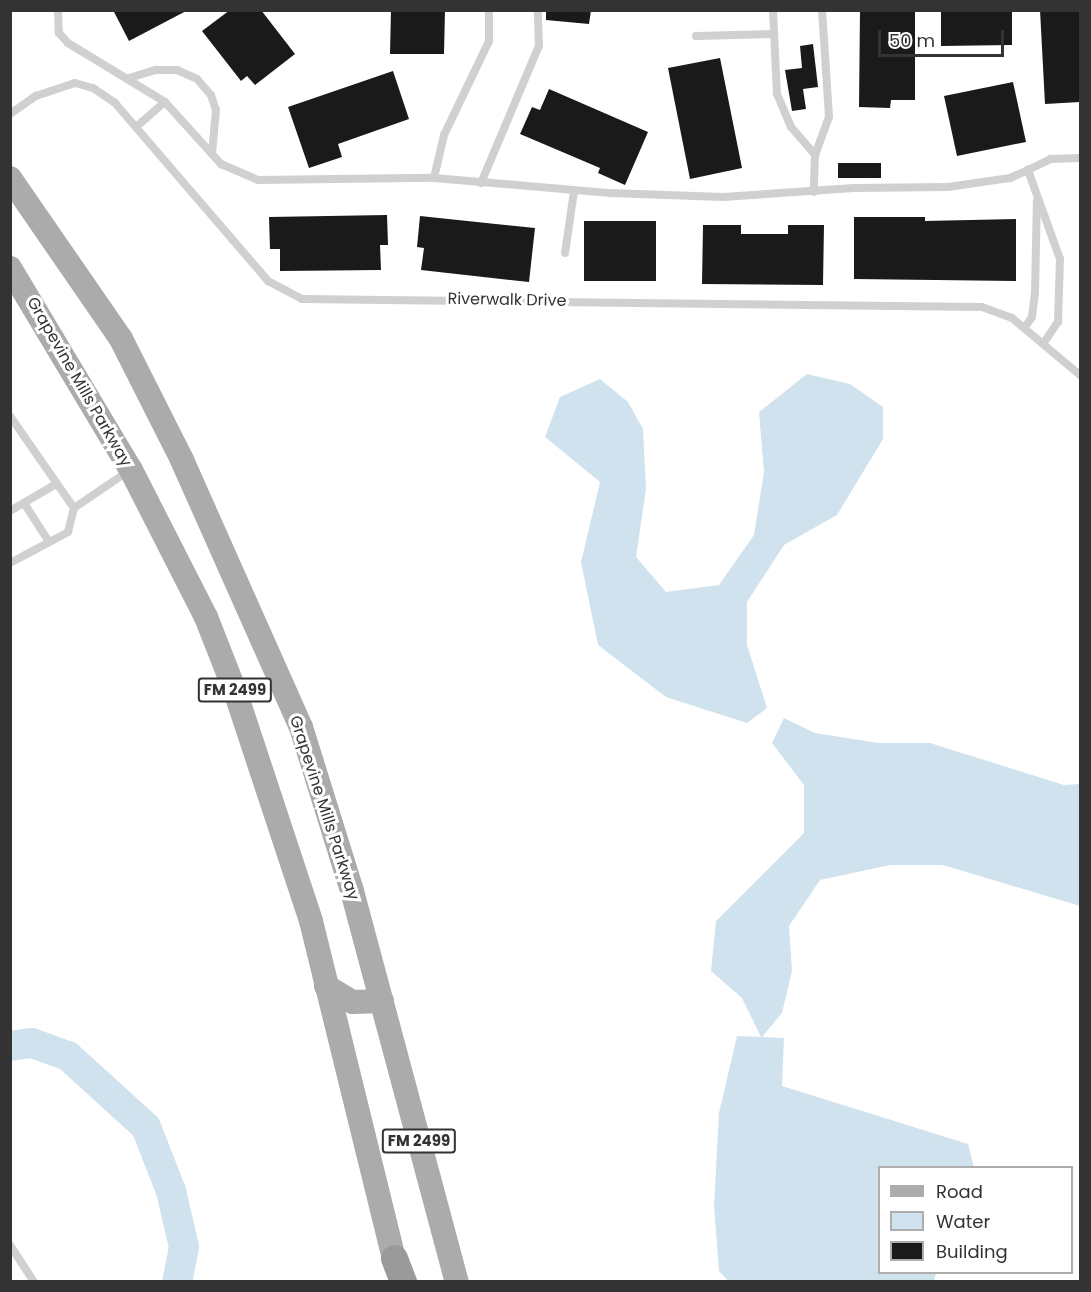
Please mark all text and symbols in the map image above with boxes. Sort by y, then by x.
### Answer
scale bar [881,18,1007,56]
text: 50 m [889,28,935,53]
street label: Riverwalk Drive [447,289,567,311]
street label: Grapevine Mills Parkway [22,294,136,470]
road number: FM 2499 [198,678,272,702]
street label: Grapevine Mills Parkway [285,713,363,903]
road number: FM 2499 [382,1129,456,1153]
legend [878,1166,1073,1274]
text: Road [936,1179,983,1204]
text: Water [936,1209,990,1234]
text: Building [936,1239,1008,1264]

